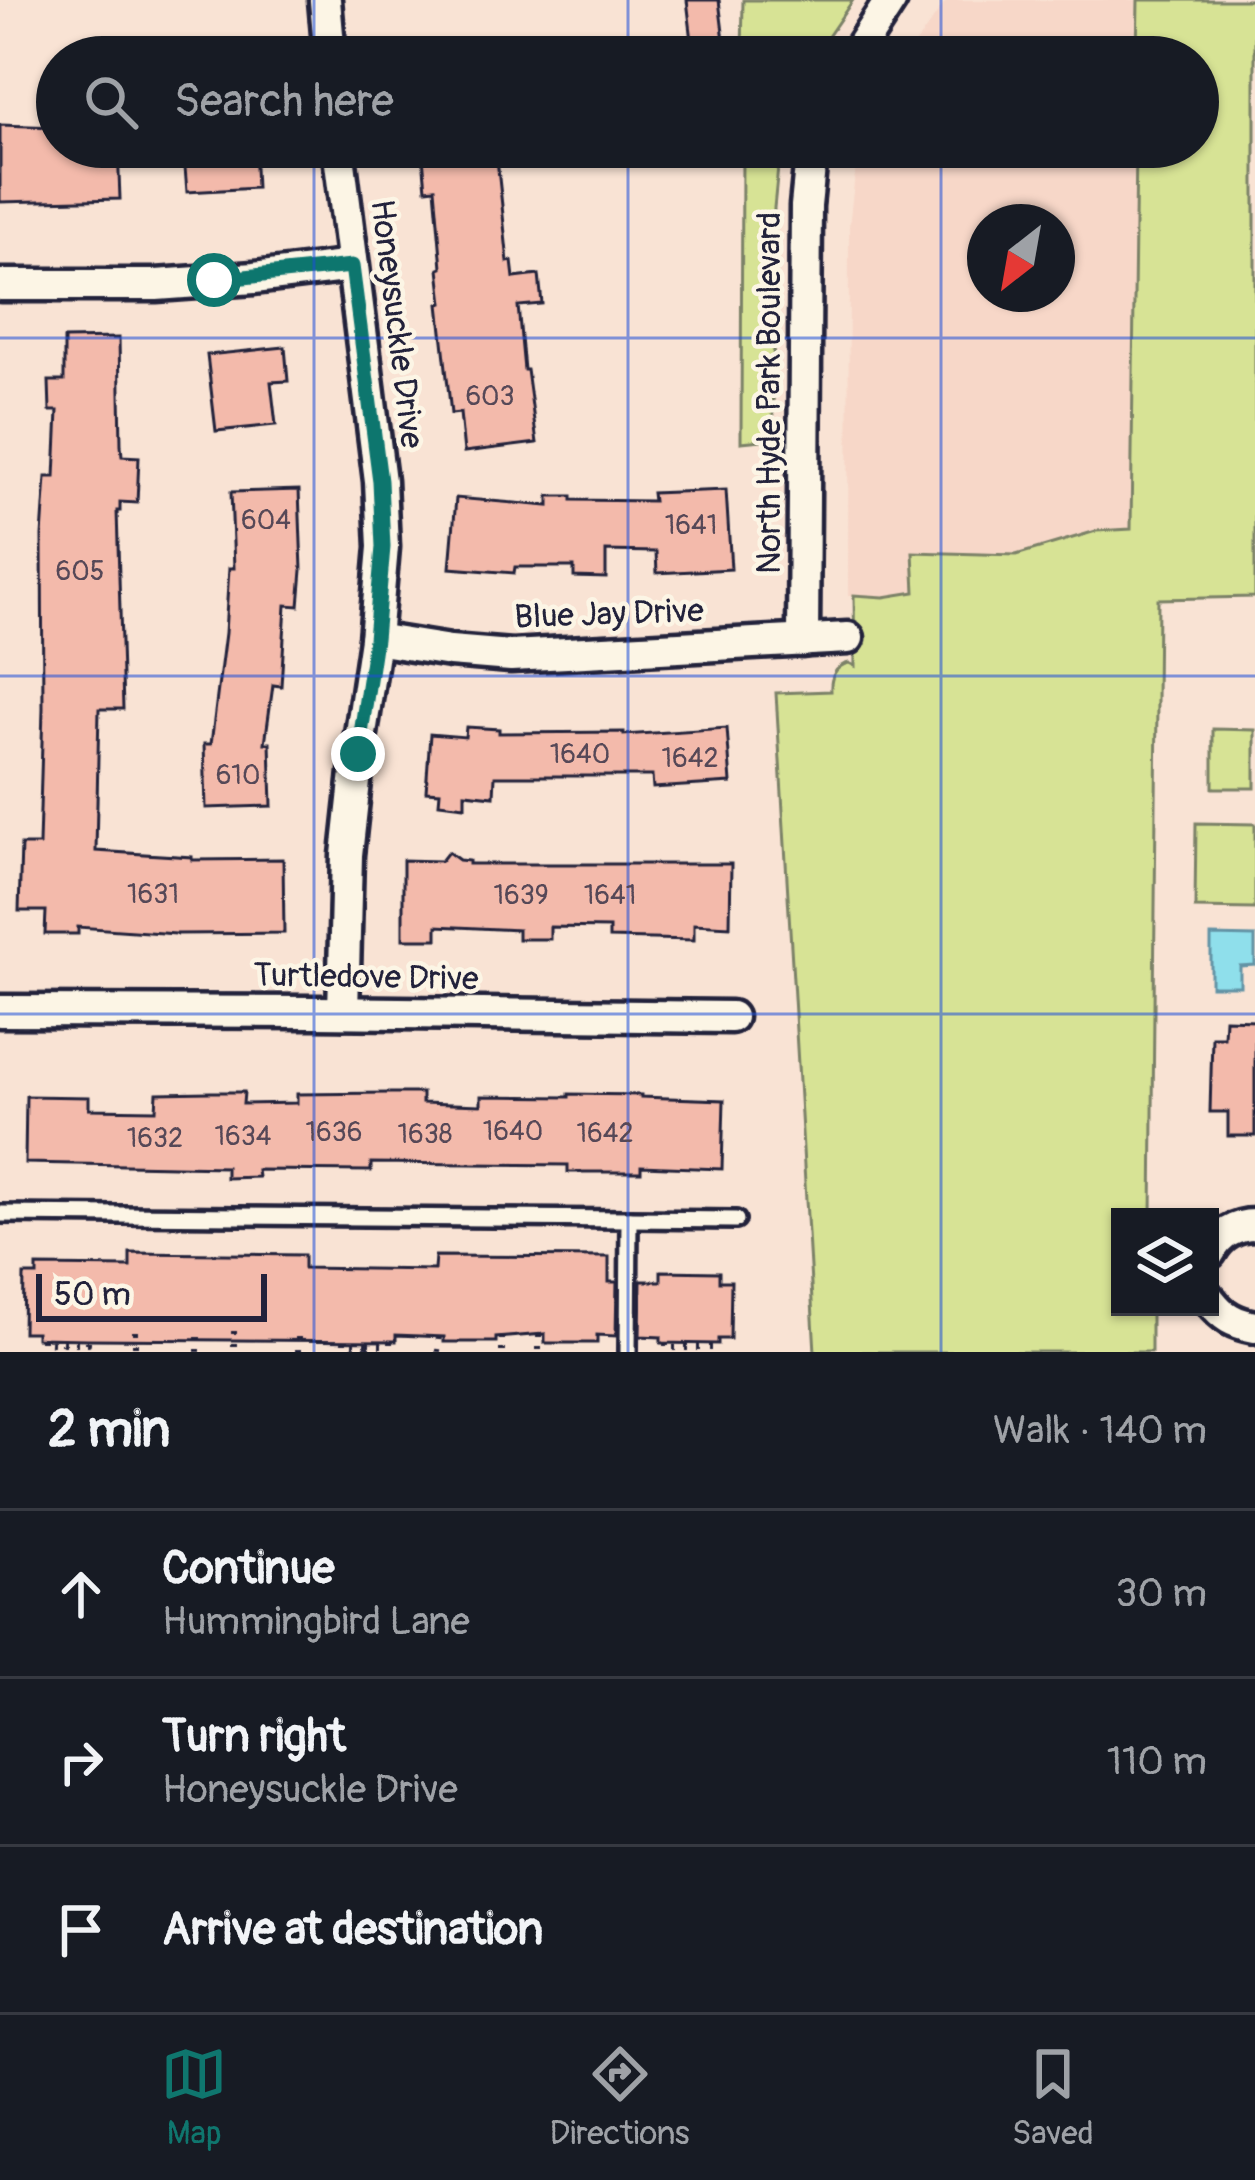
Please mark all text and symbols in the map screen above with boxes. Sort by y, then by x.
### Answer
search box [36,36,1219,168]
icon: search [78,69,144,135]
text: Search here [174,74,394,130]
street label: Honeysuckle Drive [361,197,433,451]
north arrow [967,204,1075,312]
street label: North Hyde Park Boulevard [749,212,790,574]
route start [187,253,241,307]
house number: 603 [465,380,515,413]
house number: 604 [241,504,291,537]
house number: 1641 [665,509,717,542]
house number: 605 [56,555,104,588]
street label: Blue Jay Drive [514,590,704,638]
route end [331,727,385,781]
house number: 1640 [550,738,610,771]
house number: 1642 [661,742,719,775]
house number: 610 [216,759,260,792]
house number: 1631 [127,878,179,911]
house number: 1639 [493,879,549,912]
house number: 1641 [584,879,636,912]
street label: Turtledove Drive [253,955,479,999]
house number: 1640 [483,1115,543,1148]
house number: 1636 [305,1116,363,1149]
house number: 1642 [576,1117,634,1150]
house number: 1638 [398,1118,452,1151]
house number: 1634 [215,1120,272,1153]
house number: 1632 [127,1122,183,1155]
map controls [1111,1208,1219,1316]
button: layers [1111,1208,1219,1316]
scale bar [36,1268,267,1321]
text: 50 m [54,1274,131,1315]
text: 2 min [48,1398,170,1462]
text: Walk · 140 m [993,1406,1207,1455]
text: Continue [162,1541,335,1597]
icon: ahead [48,1561,114,1627]
text: 30 m [1116,1569,1207,1618]
text: Hummingbird Lane [162,1597,470,1646]
text: Turn right [162,1709,346,1765]
icon: right [48,1729,114,1795]
text: 110 m [1107,1737,1207,1786]
text: Honeysuckle Drive [162,1765,458,1814]
icon: arrive [48,1897,114,1963]
text: Arrive at destination [162,1902,543,1958]
tab: Map [161,2041,227,2154]
tab: Directions [550,2041,690,2154]
tab: Saved [1012,2041,1094,2154]

